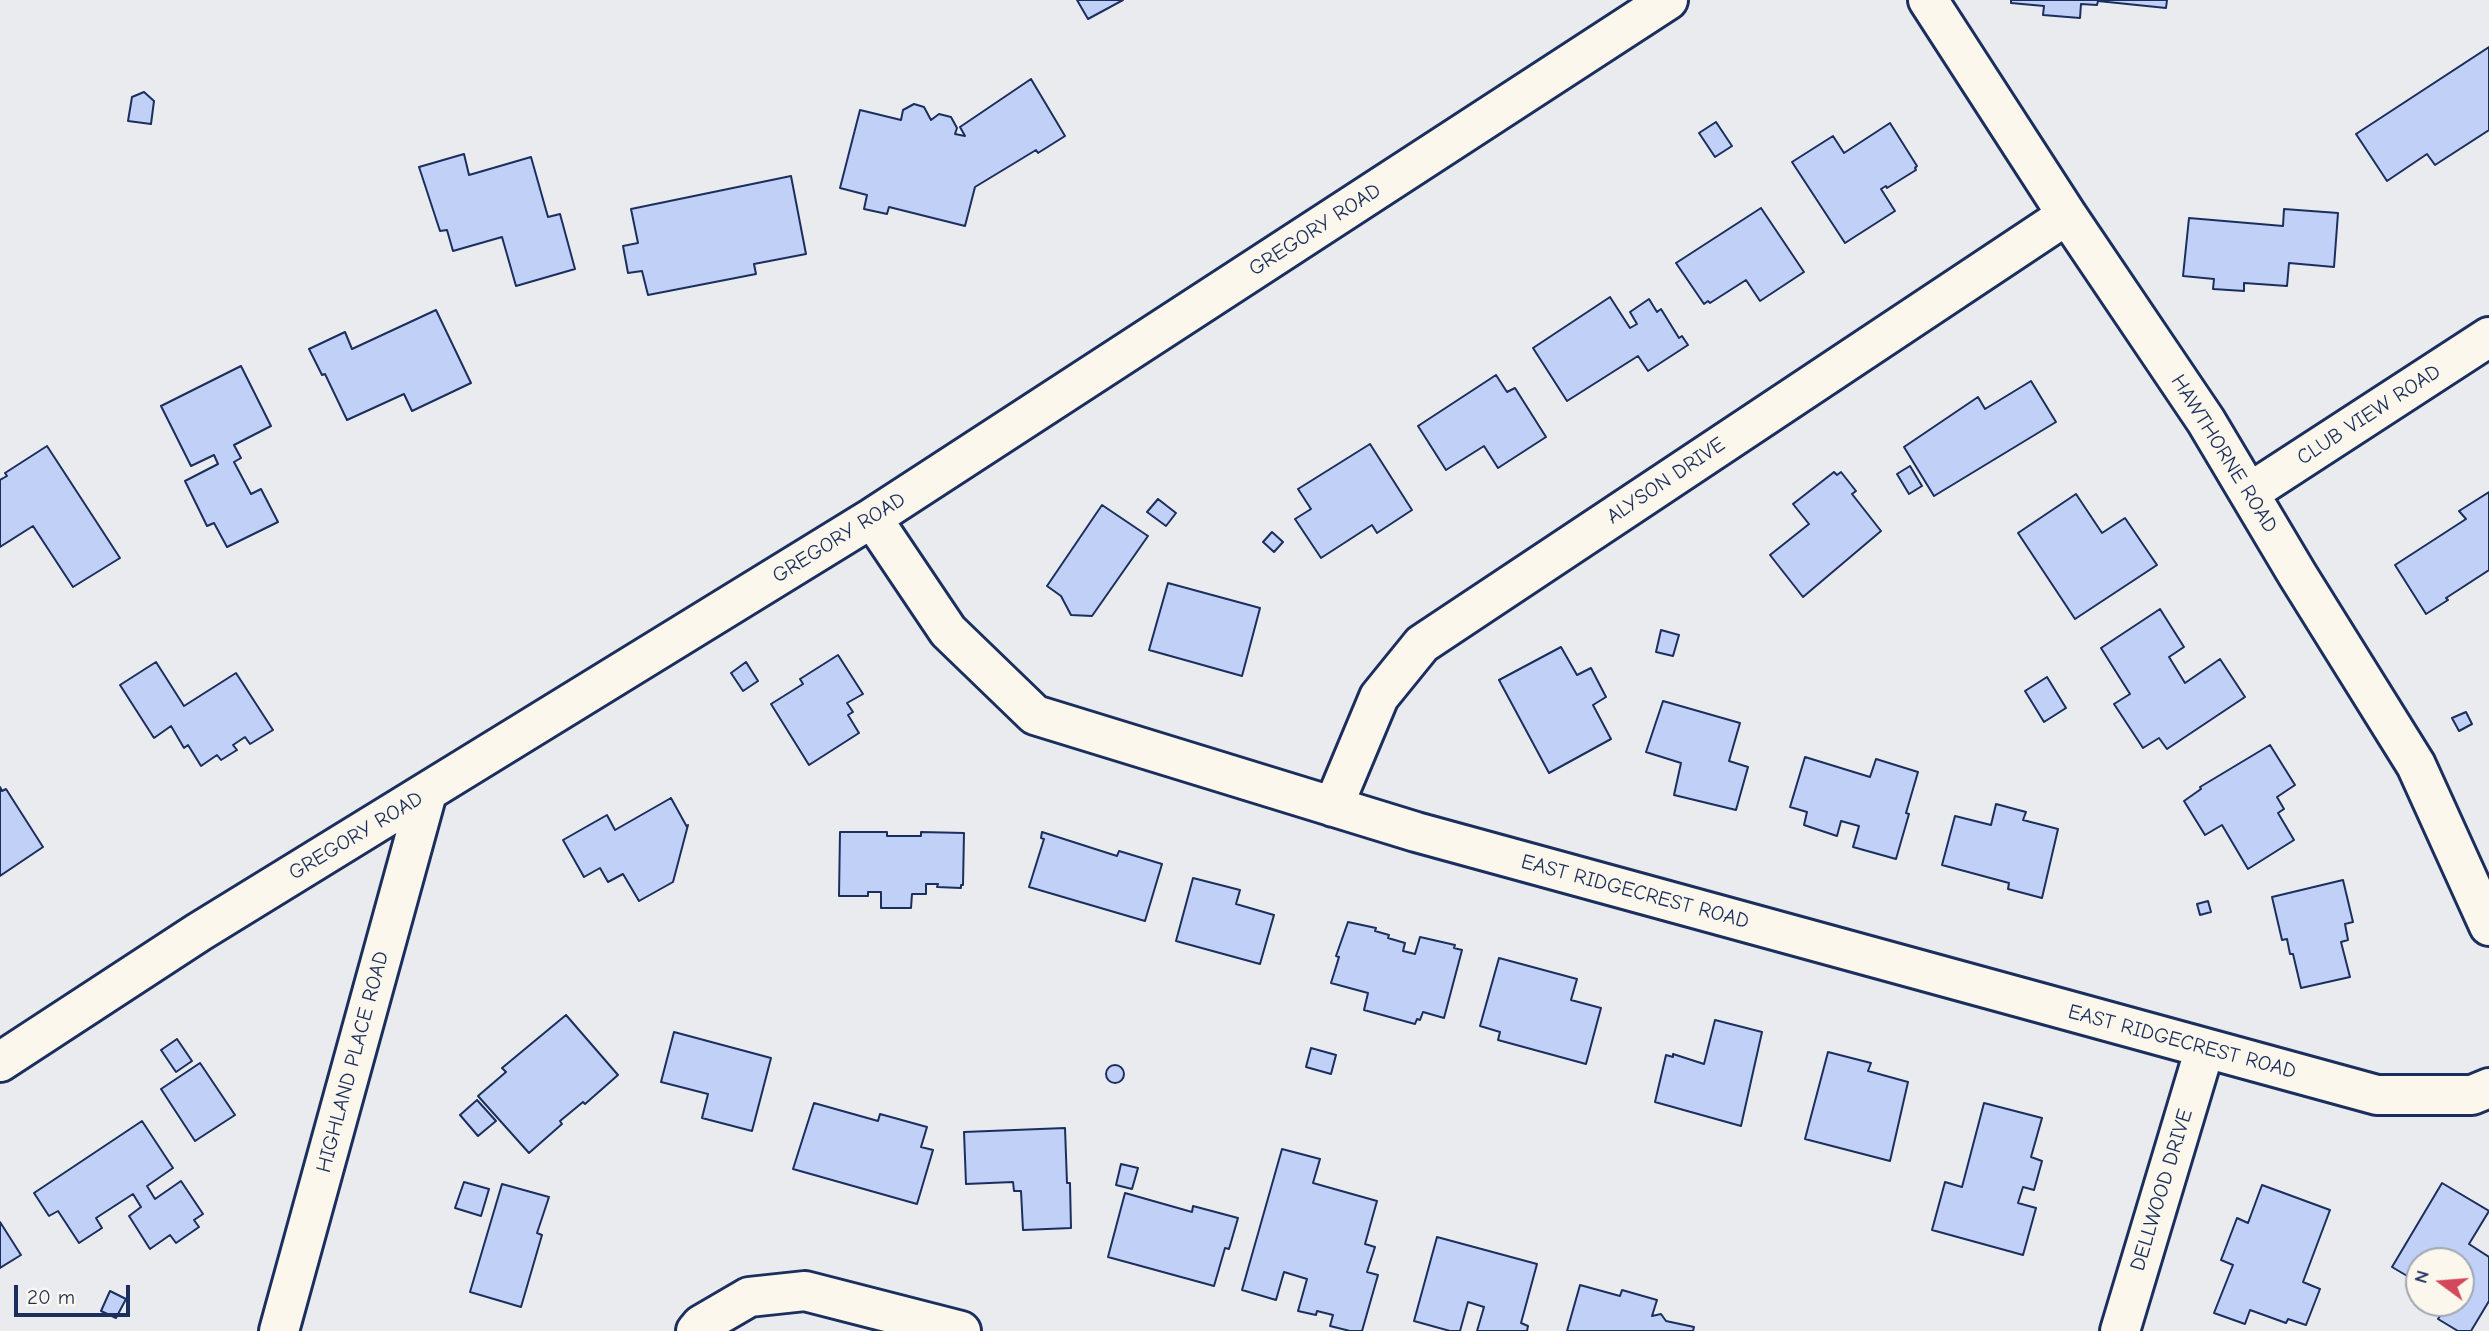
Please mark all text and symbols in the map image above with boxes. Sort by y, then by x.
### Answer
street label: GREGORY ROAD [1244,178,1386,282]
street label: CLUB VIEW ROAD [2292,359,2446,471]
street label: HAWTHORNE ROAD [2165,370,2283,538]
street label: ALYSON DRIVE [1602,432,1730,530]
street label: GREGORY ROAD [768,487,910,589]
street label: GREGORY ROAD [284,786,428,886]
street label: EAST RIDGECREST ROAD [1518,849,1752,935]
street label: HIGHLAND PLACE ROAD [311,949,395,1175]
street label: EAST RIDGECREST ROAD [2065,999,2299,1085]
street label: DELLWOOD DRIVE [2125,1106,2199,1274]
north arrow [2405,1247,2475,1317]
text: N [2409,1268,2434,1286]
scale bar [18,1272,133,1316]
text: 20 m [27,1285,75,1309]

